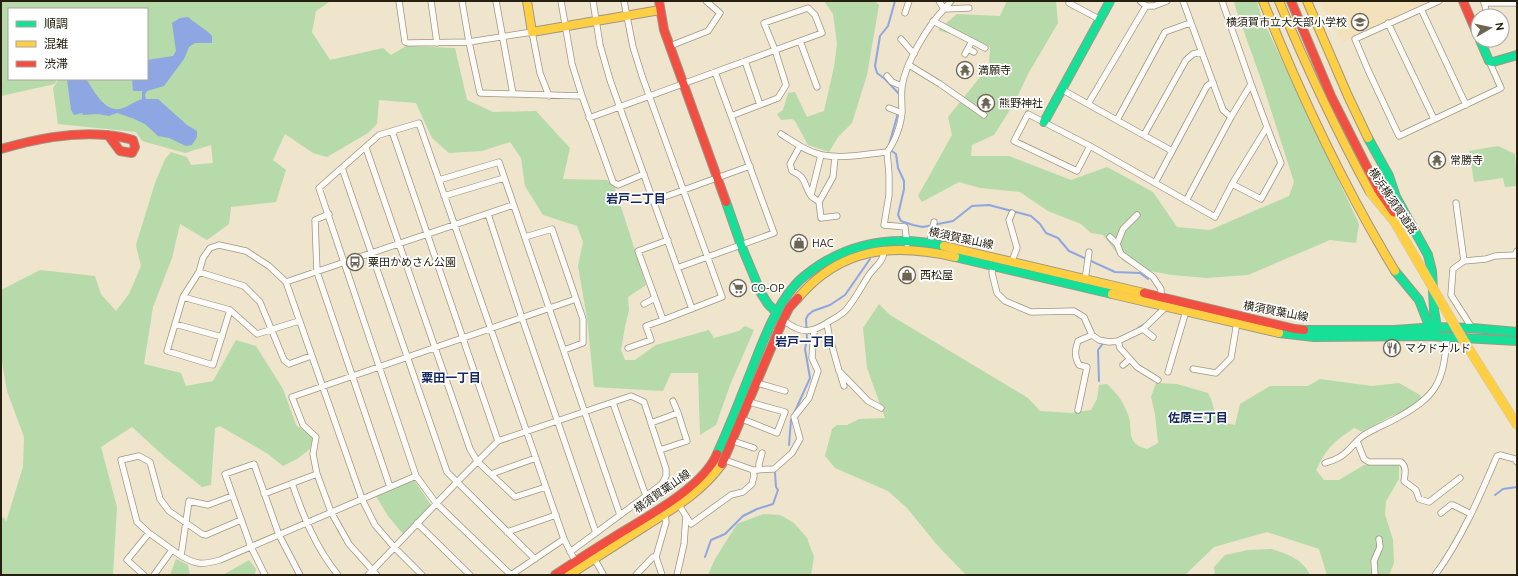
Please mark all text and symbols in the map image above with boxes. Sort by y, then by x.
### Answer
legend [8,8,148,80]
north arrow [1470,8,1510,48]
school or university icon: 横須賀市立大矢部小学校 [1350,12,1370,32]
place label: 横須賀市立大矢部小学校 [1226,16,1347,28]
text: 順調 [44,17,68,30]
text: N [1493,21,1506,31]
text: 混雑 [44,37,68,50]
text: 渋滞 [44,57,68,70]
temple icon: 満願寺 [955,60,975,80]
place label: 満願寺 [978,64,1011,76]
temple icon: 熊野神社 [976,93,996,113]
place label: 熊野神社 [999,97,1043,109]
temple icon: 常勝寺 [1427,150,1447,170]
place label: 常勝寺 [1450,154,1483,166]
street label: 横浜横須賀道路 [1366,166,1420,236]
district label: 岩戸二丁目 [606,192,666,205]
street label: 横須賀葉山線 [927,225,995,251]
shop icon: HAC [789,233,809,253]
place label: HAC [812,237,834,249]
bus stop icon: 粟田かめさん公園 [345,252,365,272]
place label: 粟田かめさん公園 [368,256,456,268]
shop icon: 西松屋 [897,265,917,285]
place label: 西松屋 [920,269,953,281]
supermarket icon: CO-OP [728,278,748,298]
place label: CO-OP [751,282,785,294]
street label: 横須賀葉山線 [1242,299,1310,323]
district label: 岩戸一丁目 [775,335,835,348]
restaurant icon: マクドナルド [1382,338,1402,358]
place label: マクドナルド [1405,342,1471,354]
district label: 粟田一丁目 [421,371,481,384]
district label: 佐原三丁目 [1168,411,1228,424]
street label: 横須賀葉山線 [632,467,692,515]

